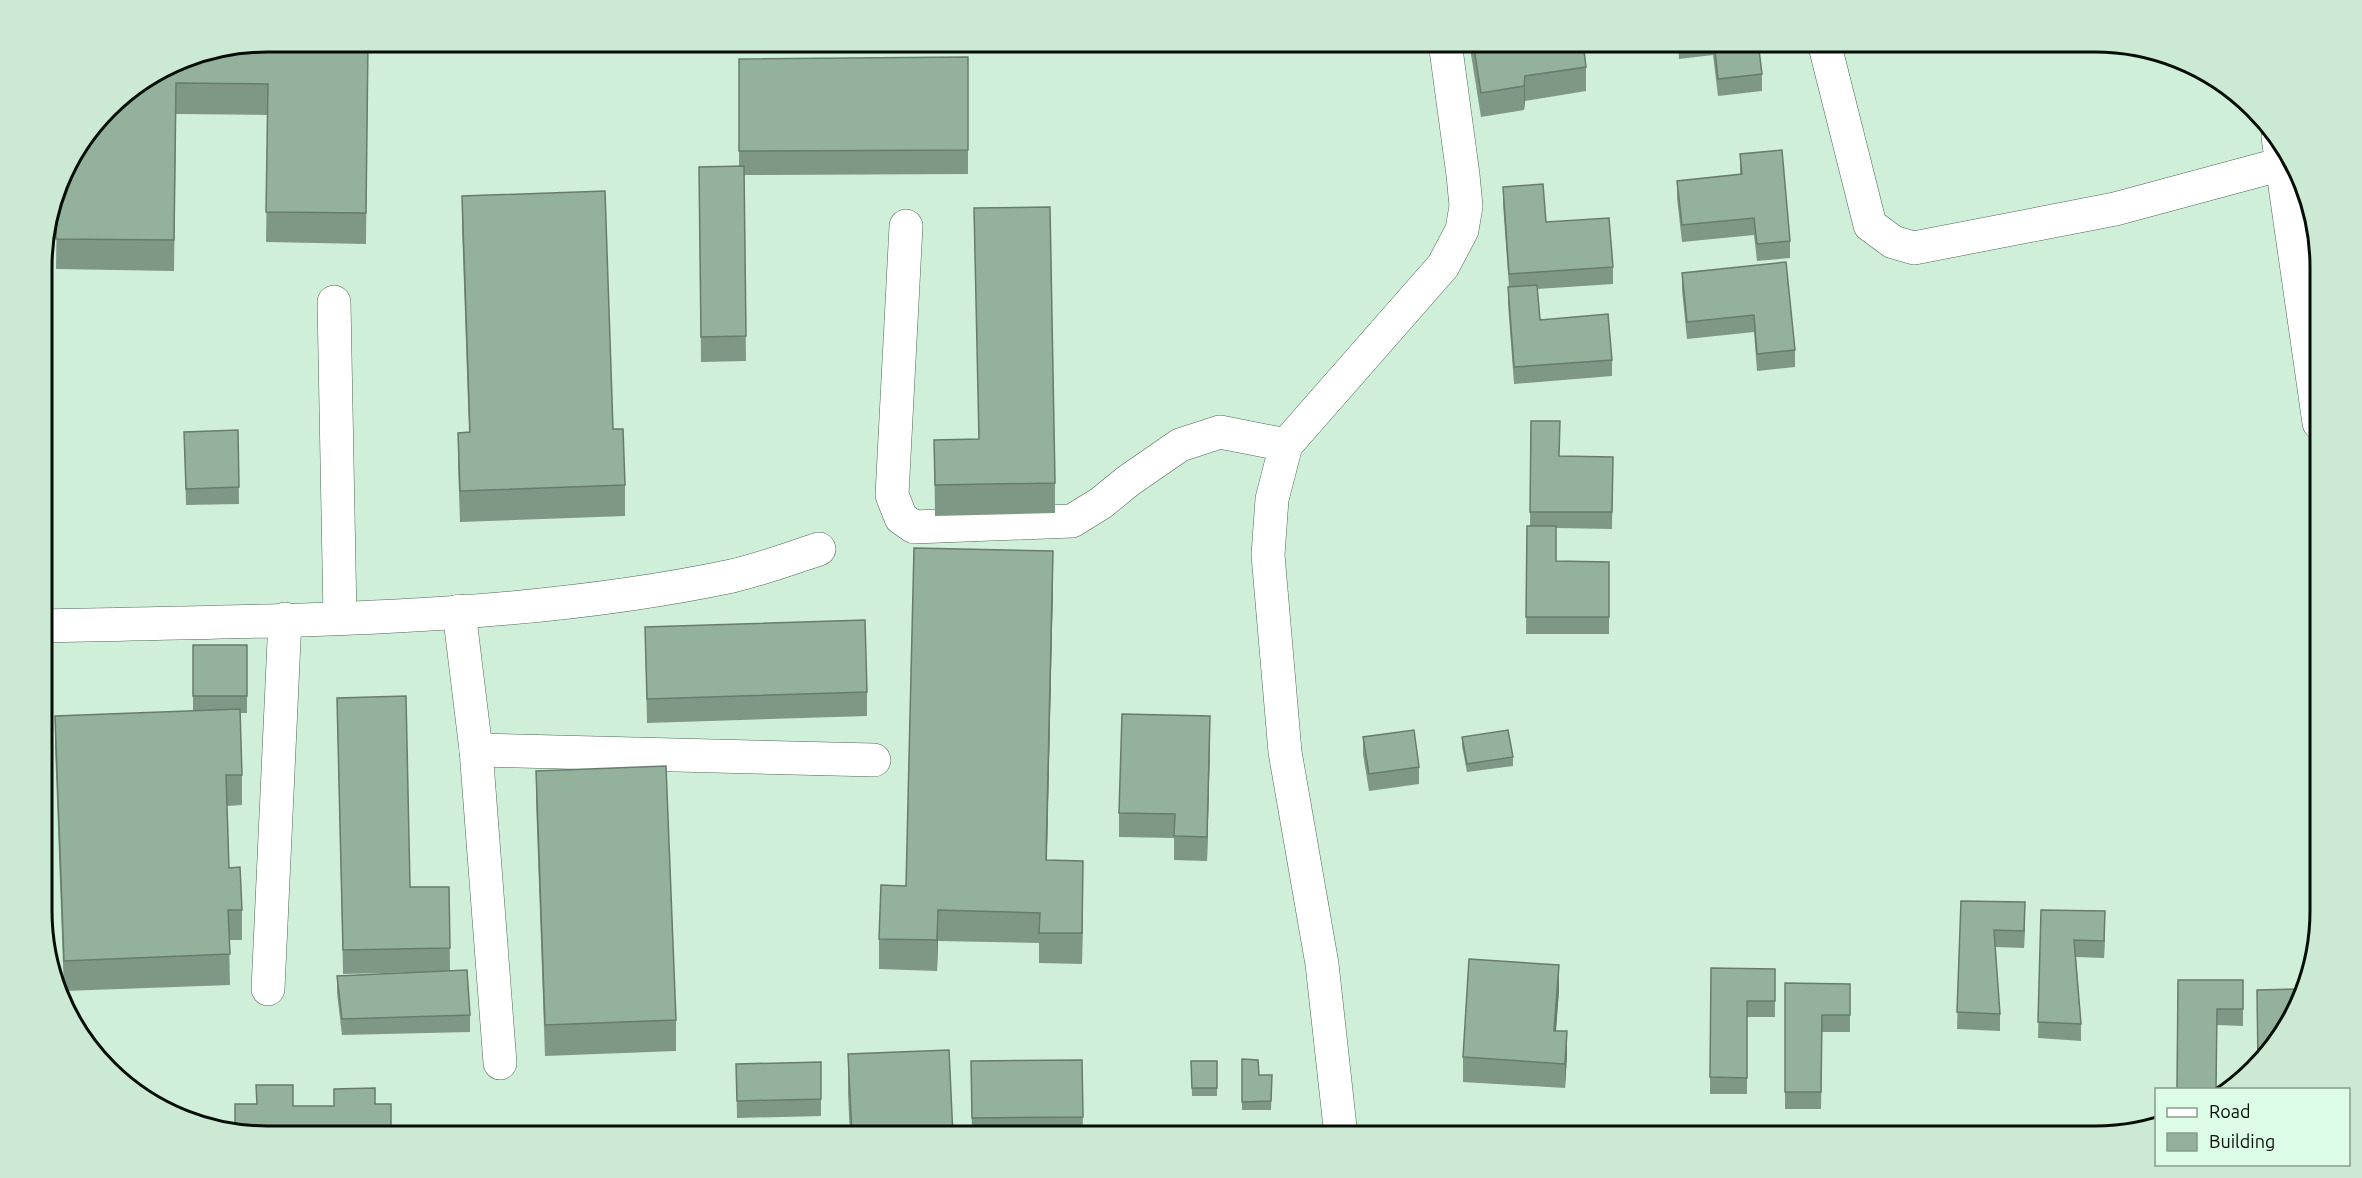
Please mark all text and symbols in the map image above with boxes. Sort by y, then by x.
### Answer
legend [2155,1088,2350,1166]
text: Road [2209,1101,2251,1121]
text: Building [2209,1131,2275,1151]

